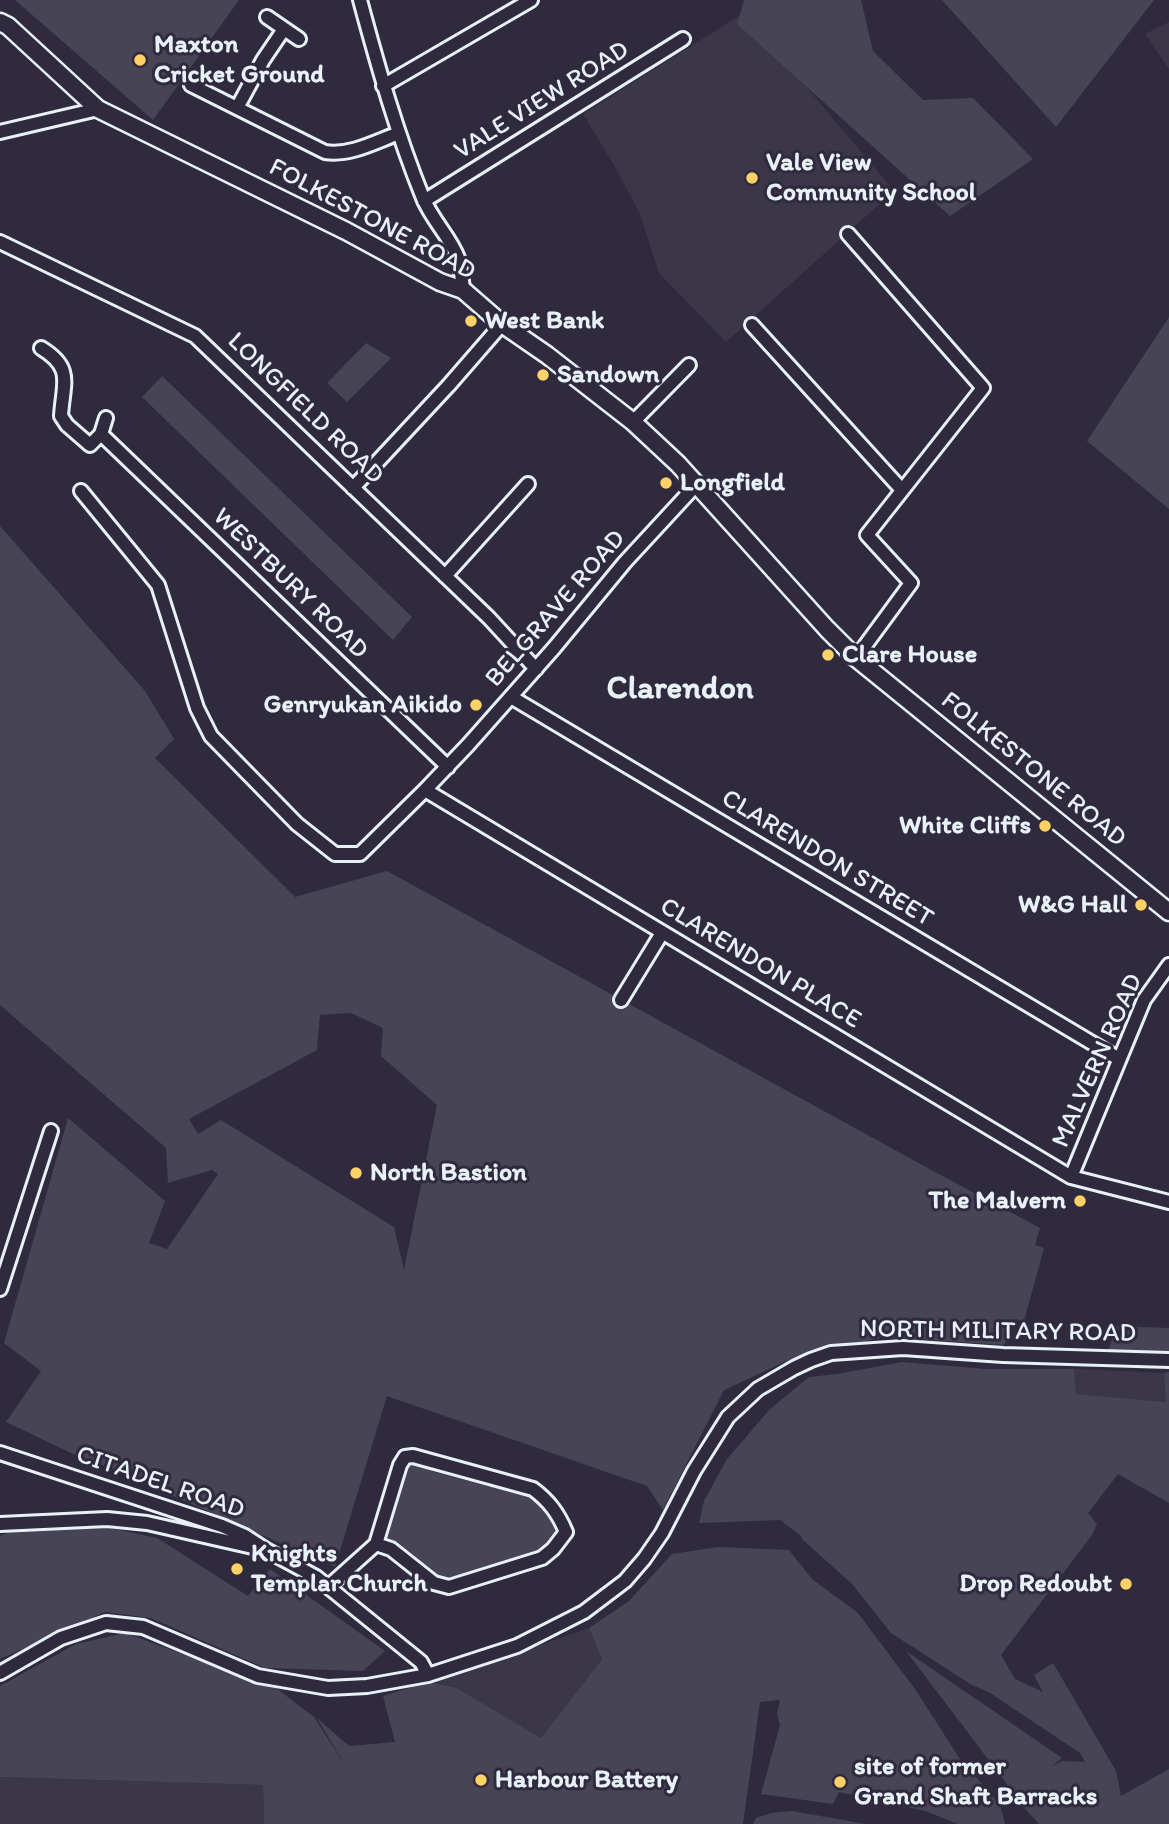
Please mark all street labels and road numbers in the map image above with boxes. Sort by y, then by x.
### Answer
street label: VALE VIEW ROAD [449,35,635,167]
street label: FOLKESTONE ROAD [263,152,481,288]
street label: LONGFIELD ROAD [220,326,390,492]
street label: WESTBURY ROAD [206,502,374,666]
street label: BELGRAVE ROAD [479,524,633,694]
street label: FOLKESTONE ROAD [934,686,1132,854]
street label: CLARENDON STREET [715,783,939,935]
street label: CLARENDON PLACE [654,892,866,1036]
street label: MALVERN ROAD [1046,969,1150,1153]
street label: NORTH MILITARY ROAD [860,1314,1136,1350]
street label: CITADEL ROAD [72,1440,248,1526]

